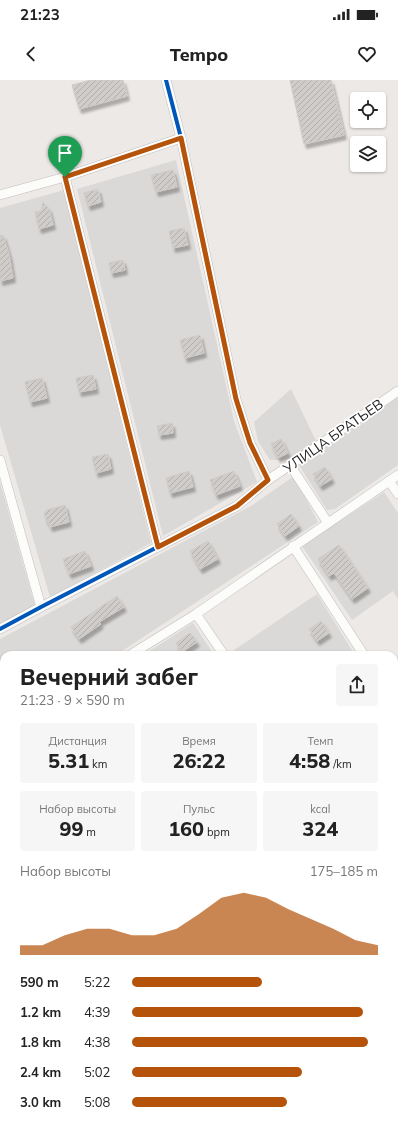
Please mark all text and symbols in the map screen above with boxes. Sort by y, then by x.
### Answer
text: 21:23 [20,5,60,24]
icon: back [20,43,42,65]
text: Tempo [170,43,228,66]
icon: heart [356,43,378,65]
map controls [350,92,386,172]
button: locate [350,92,386,128]
pin [48,136,82,177]
button: layers [350,136,386,172]
icon: arrive [54,142,76,164]
street label: УЛИЦА БРАТЬЕВ [279,395,386,478]
text: Вечерний забег [20,663,198,691]
button: share [336,664,378,706]
text: 21:23 · 9 × 590 m [20,692,125,708]
text: Дистанция [48,734,107,748]
text: Время [182,734,216,748]
text: Темп [307,734,333,748]
text: 5.31 [48,748,89,773]
text: 26:22 [172,748,226,773]
text: 4:58 [289,748,330,773]
text: km [89,757,107,771]
text: /km [330,757,352,771]
text: Набор высоты [39,802,116,816]
text: Пульс [183,802,215,816]
text: kcal [310,802,330,816]
text: 99 [59,816,83,841]
text: 160 [168,816,204,841]
text: 324 [302,816,338,841]
text: m [83,825,96,839]
text: bpm [204,825,230,839]
text: Набор высоты [20,863,111,879]
text: 175–185 m [310,863,378,879]
text: 590 m [20,974,59,990]
text: 5:22 [84,974,110,990]
text: 1.2 km [20,1004,61,1020]
text: 4:39 [84,1004,110,1020]
text: 1.8 km [20,1034,61,1050]
text: 4:38 [84,1034,110,1050]
text: 2.4 km [20,1064,61,1080]
text: 5:02 [84,1064,110,1080]
text: 3.0 km [20,1094,61,1110]
text: 5:08 [84,1094,110,1110]

